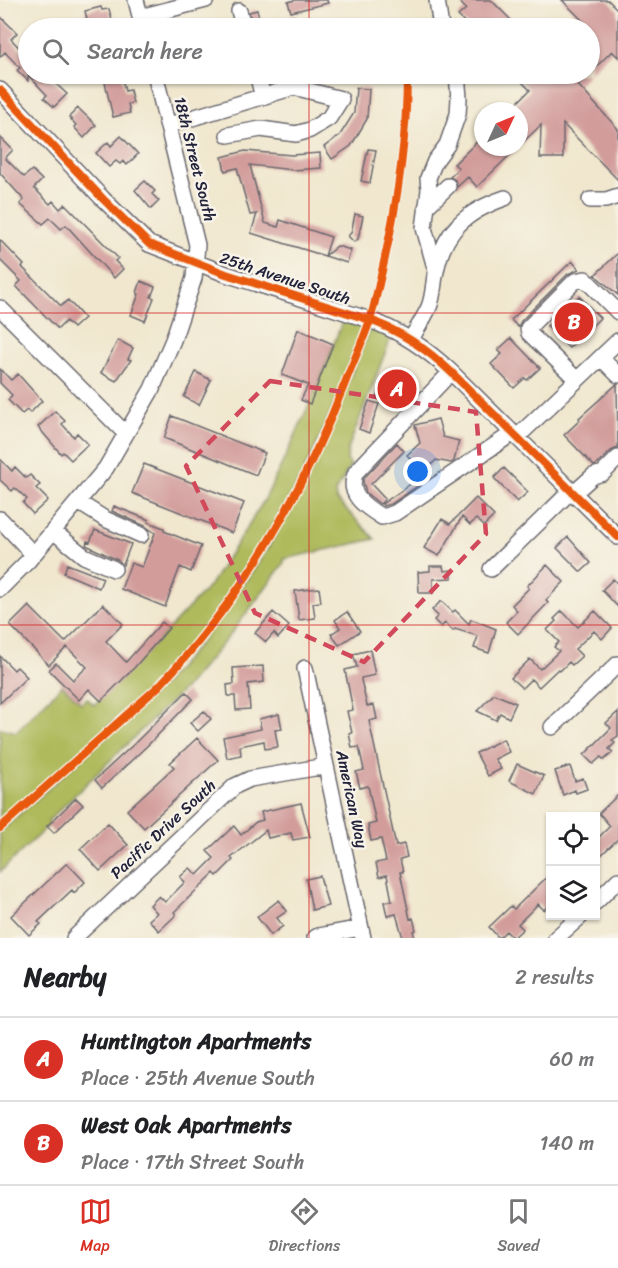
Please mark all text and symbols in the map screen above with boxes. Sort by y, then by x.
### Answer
search box [18,18,600,84]
text: Search here [87,32,203,71]
icon: search [39,35,72,68]
street label: 18th Street South [165,93,225,225]
north arrow [474,102,528,156]
street label: 25th Avenue South [216,243,354,313]
pin: B [554,300,594,344]
pin: A [378,366,416,412]
your location [403,457,432,486]
street label: American Way [327,746,377,851]
street label: Pacific Drive South [103,772,223,886]
map controls [546,812,600,920]
button: locate [546,812,600,866]
button: layers [546,866,600,920]
text: Nearby [24,954,106,1000]
text: 2 results [515,960,594,995]
text: Huntington Apartments [81,1022,311,1061]
text: A [37,1042,50,1077]
text: 60 m [549,1042,594,1077]
text: Place · 25th Avenue South [81,1061,315,1096]
text: West Oak Apartments [81,1106,291,1145]
text: B [37,1126,50,1161]
text: 140 m [540,1126,594,1161]
text: Place · 17th Street South [81,1145,304,1180]
tab: Map [79,1195,112,1260]
tab: Directions [269,1195,340,1260]
tab: Saved [497,1195,539,1260]

